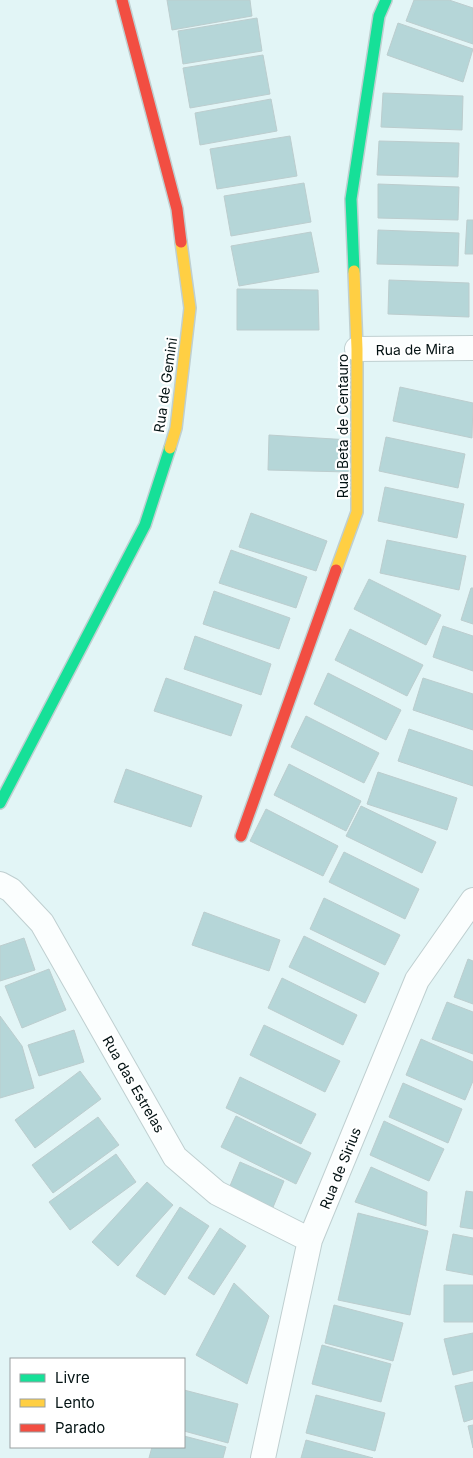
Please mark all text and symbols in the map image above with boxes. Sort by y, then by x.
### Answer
street label: Rua de Gemini [150,336,180,434]
street label: Rua de Mira [375,340,455,358]
street label: Rua Beta de Centauro [334,354,351,498]
street label: Rua das Estrelas [99,1033,169,1135]
street label: Rua de Sirius [316,1125,364,1211]
legend [10,1358,185,1448]
text: Livre [55,1368,90,1387]
text: Lento [55,1393,95,1412]
text: Parado [55,1418,105,1437]

